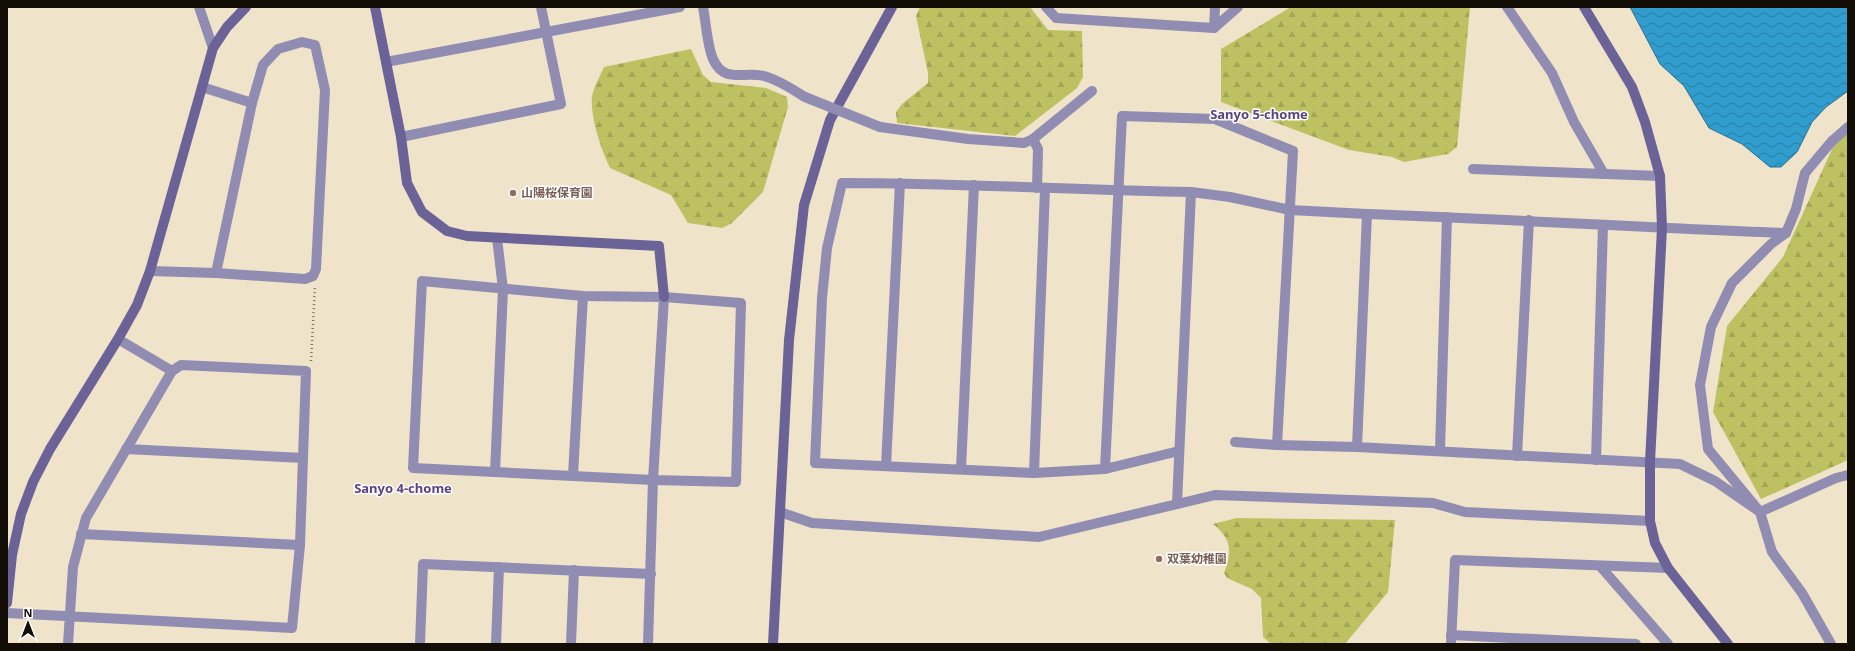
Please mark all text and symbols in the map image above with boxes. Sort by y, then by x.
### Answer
district label: Sanyo 5-chome [1210,105,1308,123]
place label: 山陽桜保育園 [521,184,593,201]
marker: 山陽桜保育園 [508,188,518,198]
district label: Sanyo 4-chome [354,479,452,497]
place label: 双葉幼稚園 [1167,550,1227,567]
marker: 双葉幼稚園 [1154,554,1164,564]
north arrow [8,603,48,643]
text: N [24,605,32,620]

